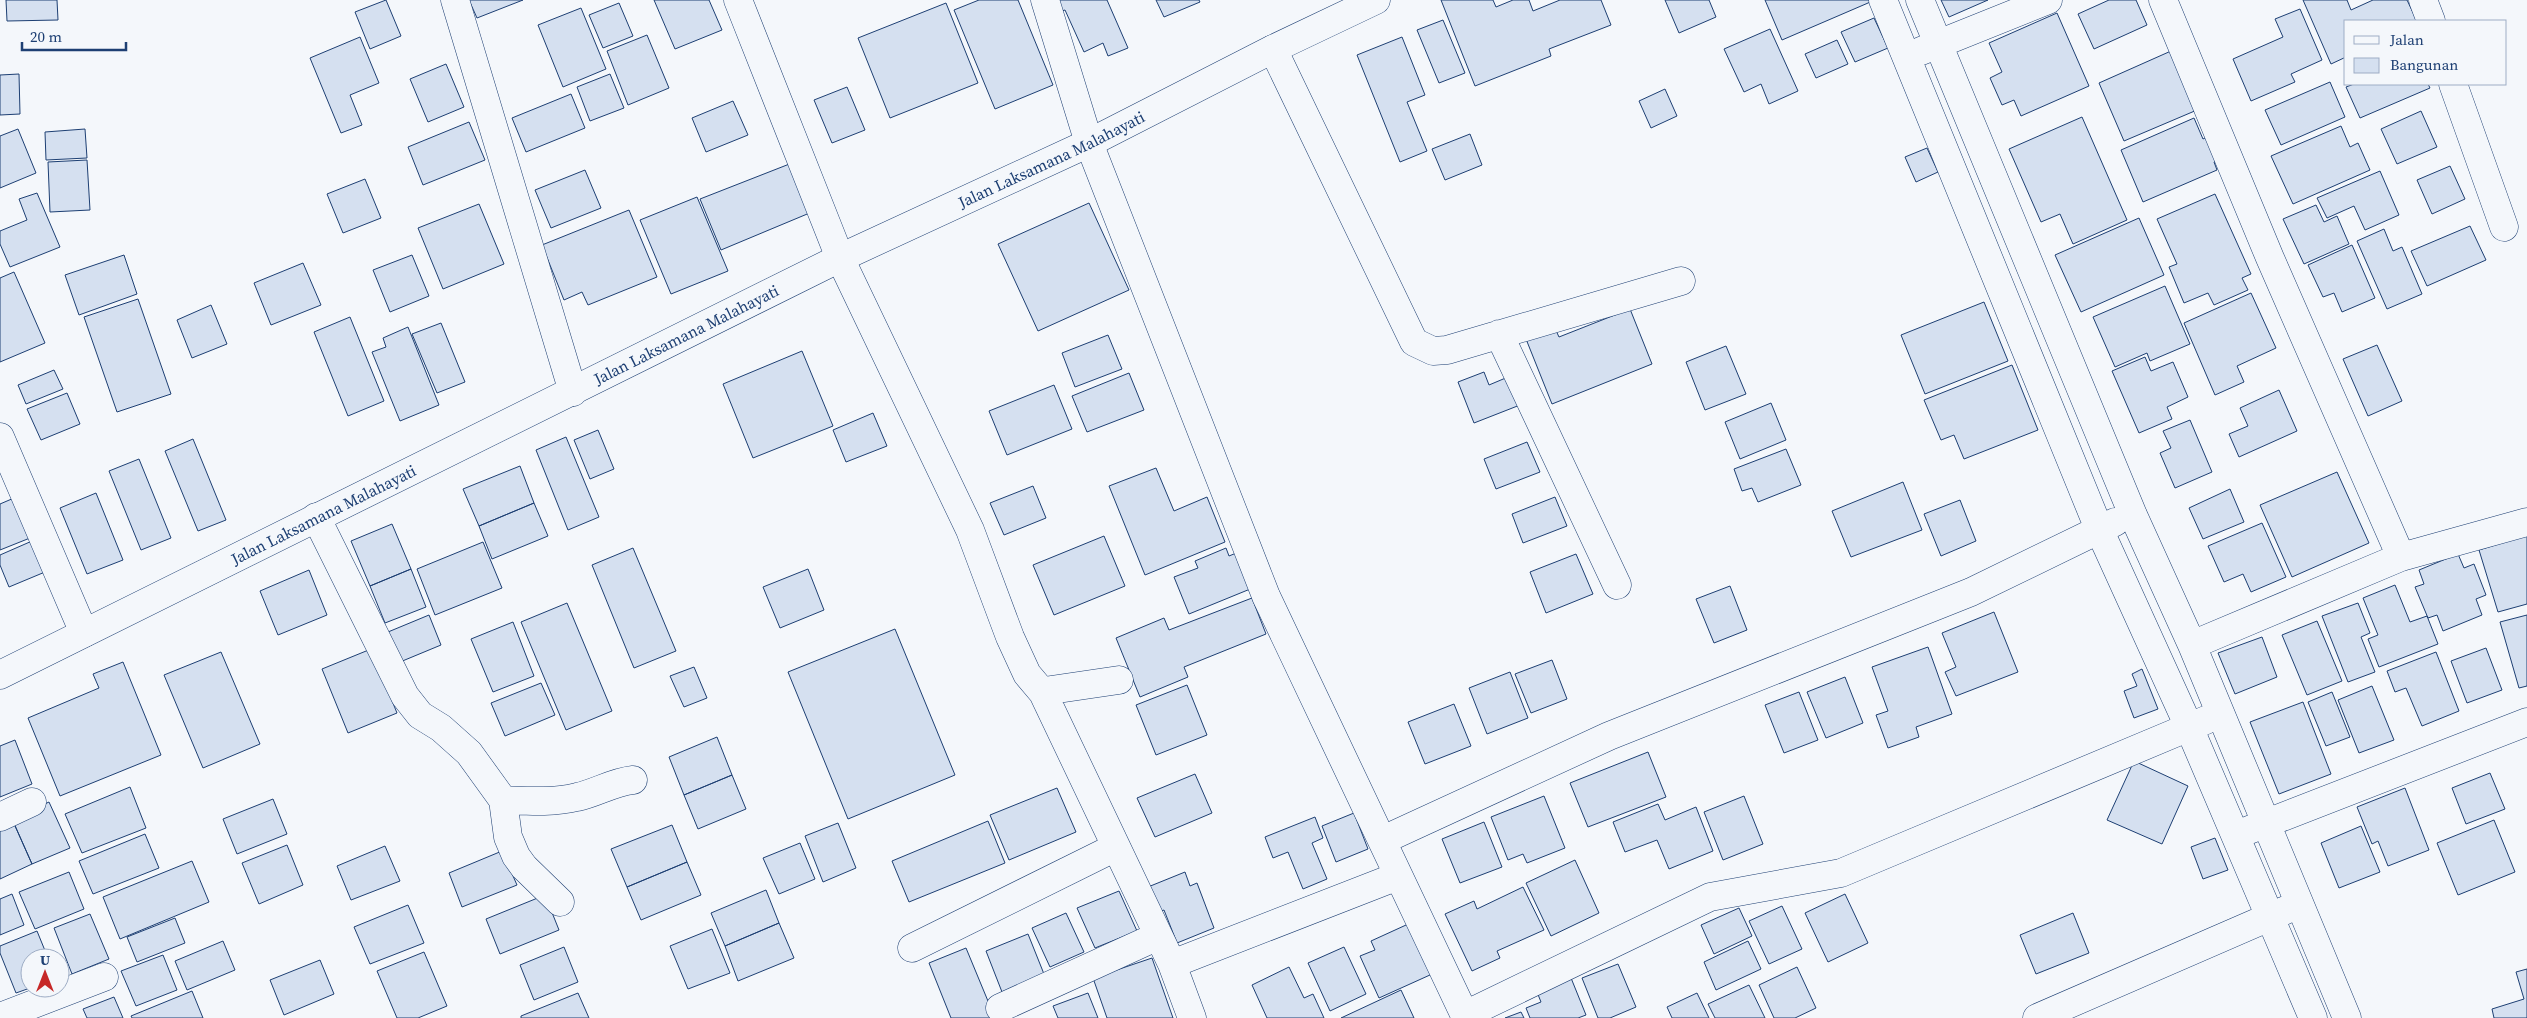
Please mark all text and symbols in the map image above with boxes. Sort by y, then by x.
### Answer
scale bar [22,20,126,52]
legend [2344,20,2507,85]
text: 20 m [30,26,62,47]
text: Jalan [2389,29,2424,50]
text: Bangunan [2390,54,2458,75]
street label: Jalan Laksamana Malahayati [954,105,1148,213]
street label: Jalan Laksamana Malahayati [589,279,783,390]
street label: Jalan Laksamana Malahayati [226,459,420,570]
north arrow [20,948,70,998]
text: U [40,950,50,970]

